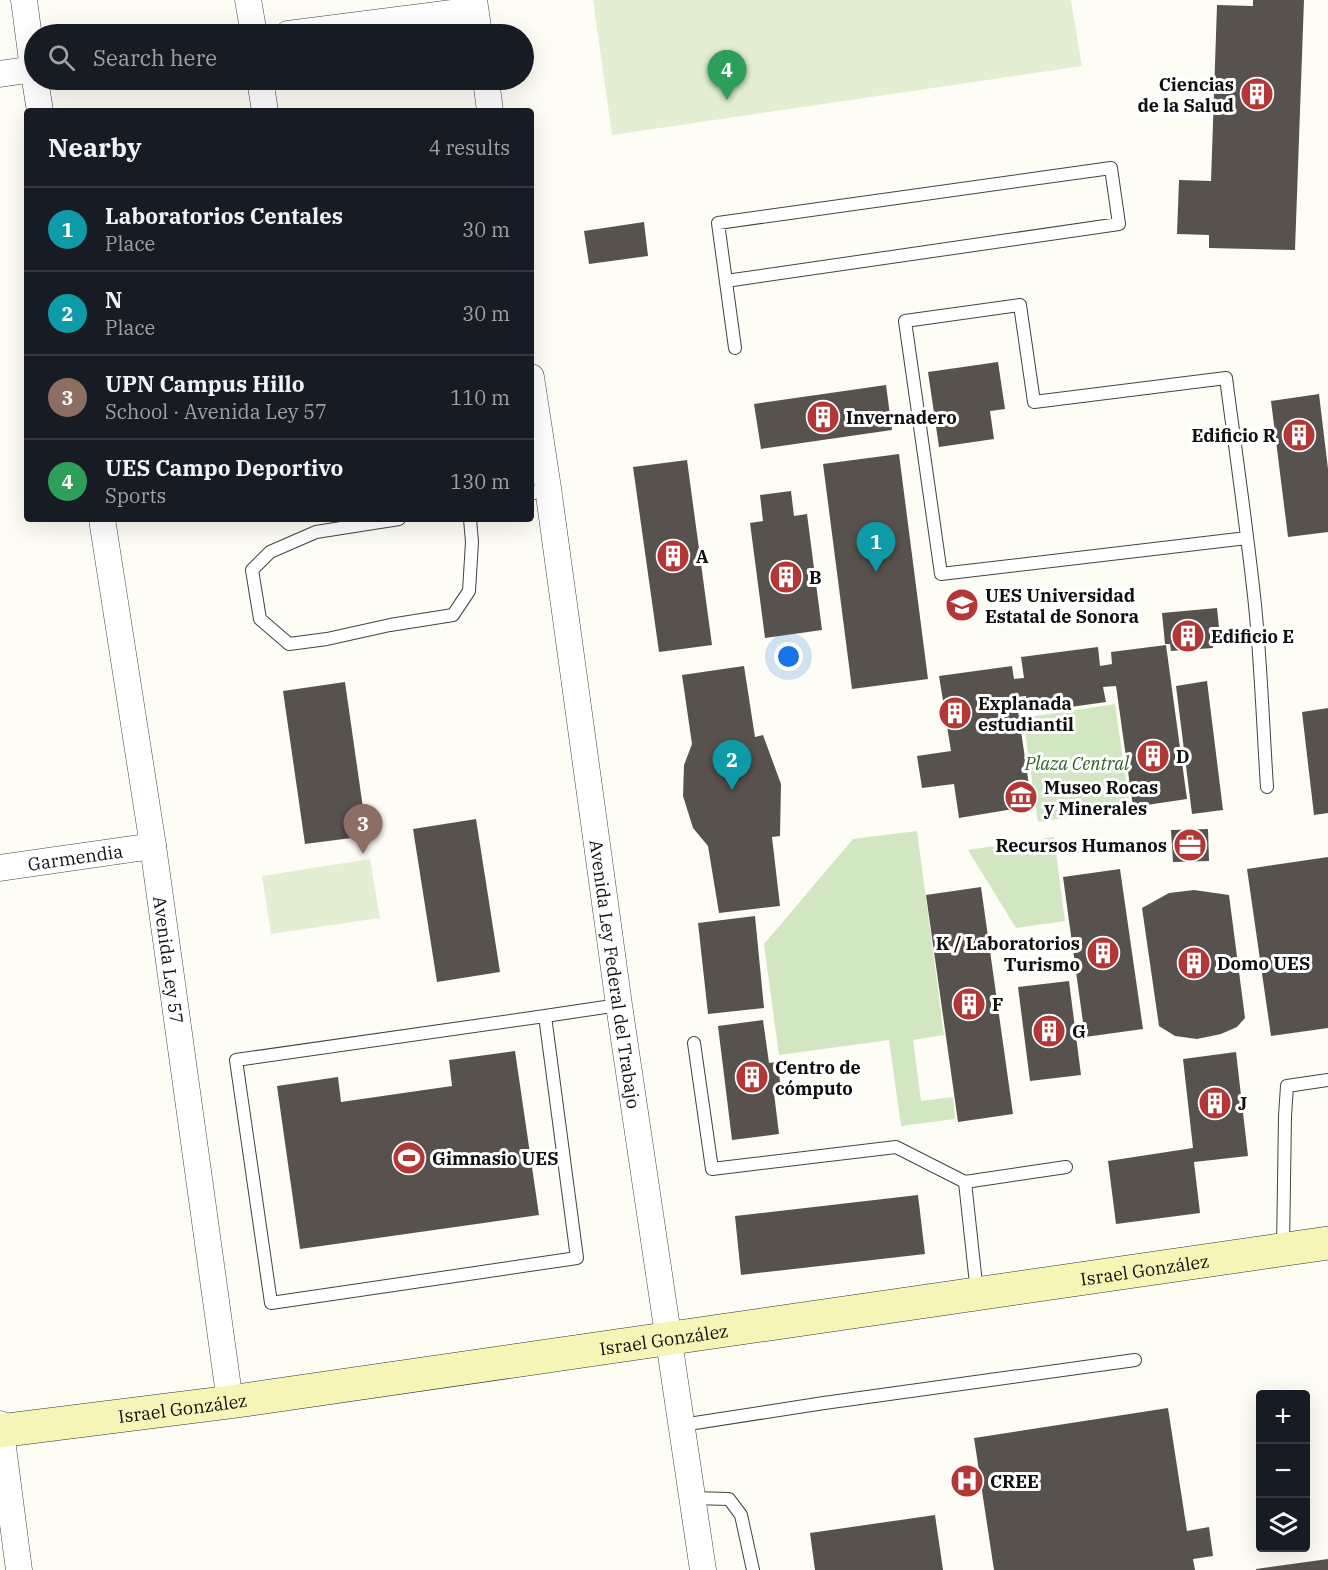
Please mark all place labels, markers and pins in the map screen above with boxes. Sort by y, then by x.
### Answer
pin: 4 [708,51,746,100]
place label: Ciencias de la Salud [1137,73,1234,117]
building icon: Ciencias de la Salud [1239,76,1275,112]
building icon: Invernadero [805,399,841,435]
place label: Invernadero [846,406,957,429]
building icon: Edificio R [1281,417,1317,453]
place label: Edificio R [1192,424,1276,447]
pin: 1 [856,522,896,572]
building icon: A [655,538,691,574]
place label: A [696,545,709,568]
building icon: B [768,559,804,595]
place label: B [809,566,822,589]
place label: UES Universidad Estatal de Sonora [985,584,1139,628]
school or university icon: UES Universidad Estatal de Sonora [944,587,980,623]
building icon: Edificio E [1170,618,1206,654]
place label: Edificio E [1211,625,1294,648]
place label: Explanada estudiantil [978,692,1074,736]
building icon: Explanada estudiantil [937,695,973,731]
building icon: D [1135,738,1171,774]
pin: 2 [712,740,752,790]
place label: D [1176,745,1190,768]
place label: Museo Rocas y Minerales [1043,776,1158,820]
museum icon: Museo Rocas y Minerales [1003,779,1039,815]
pin: 3 [344,804,382,854]
office icon: Recursos Humanos [1172,827,1208,863]
place label: Recursos Humanos [995,834,1167,857]
place label: K / Laboratorios Turismo [936,932,1080,976]
building icon: K / Laboratorios Turismo [1085,935,1121,971]
building icon: Domo UES [1176,945,1212,981]
place label: Domo UES [1217,952,1310,975]
building icon: F [951,986,987,1022]
place label: F [992,993,1004,1016]
building icon: G [1031,1013,1067,1049]
place label: G [1072,1020,1086,1043]
place label: Centro de cómputo [775,1056,861,1100]
building icon: Centro de cómputo [734,1059,770,1095]
building icon: J [1197,1085,1233,1121]
place label: J [1238,1092,1247,1115]
sports icon: Gimnasio UES [391,1140,427,1176]
place label: Gimnasio UES [432,1147,559,1170]
hospital icon: CREE [949,1463,985,1499]
place label: CREE [990,1470,1039,1493]

